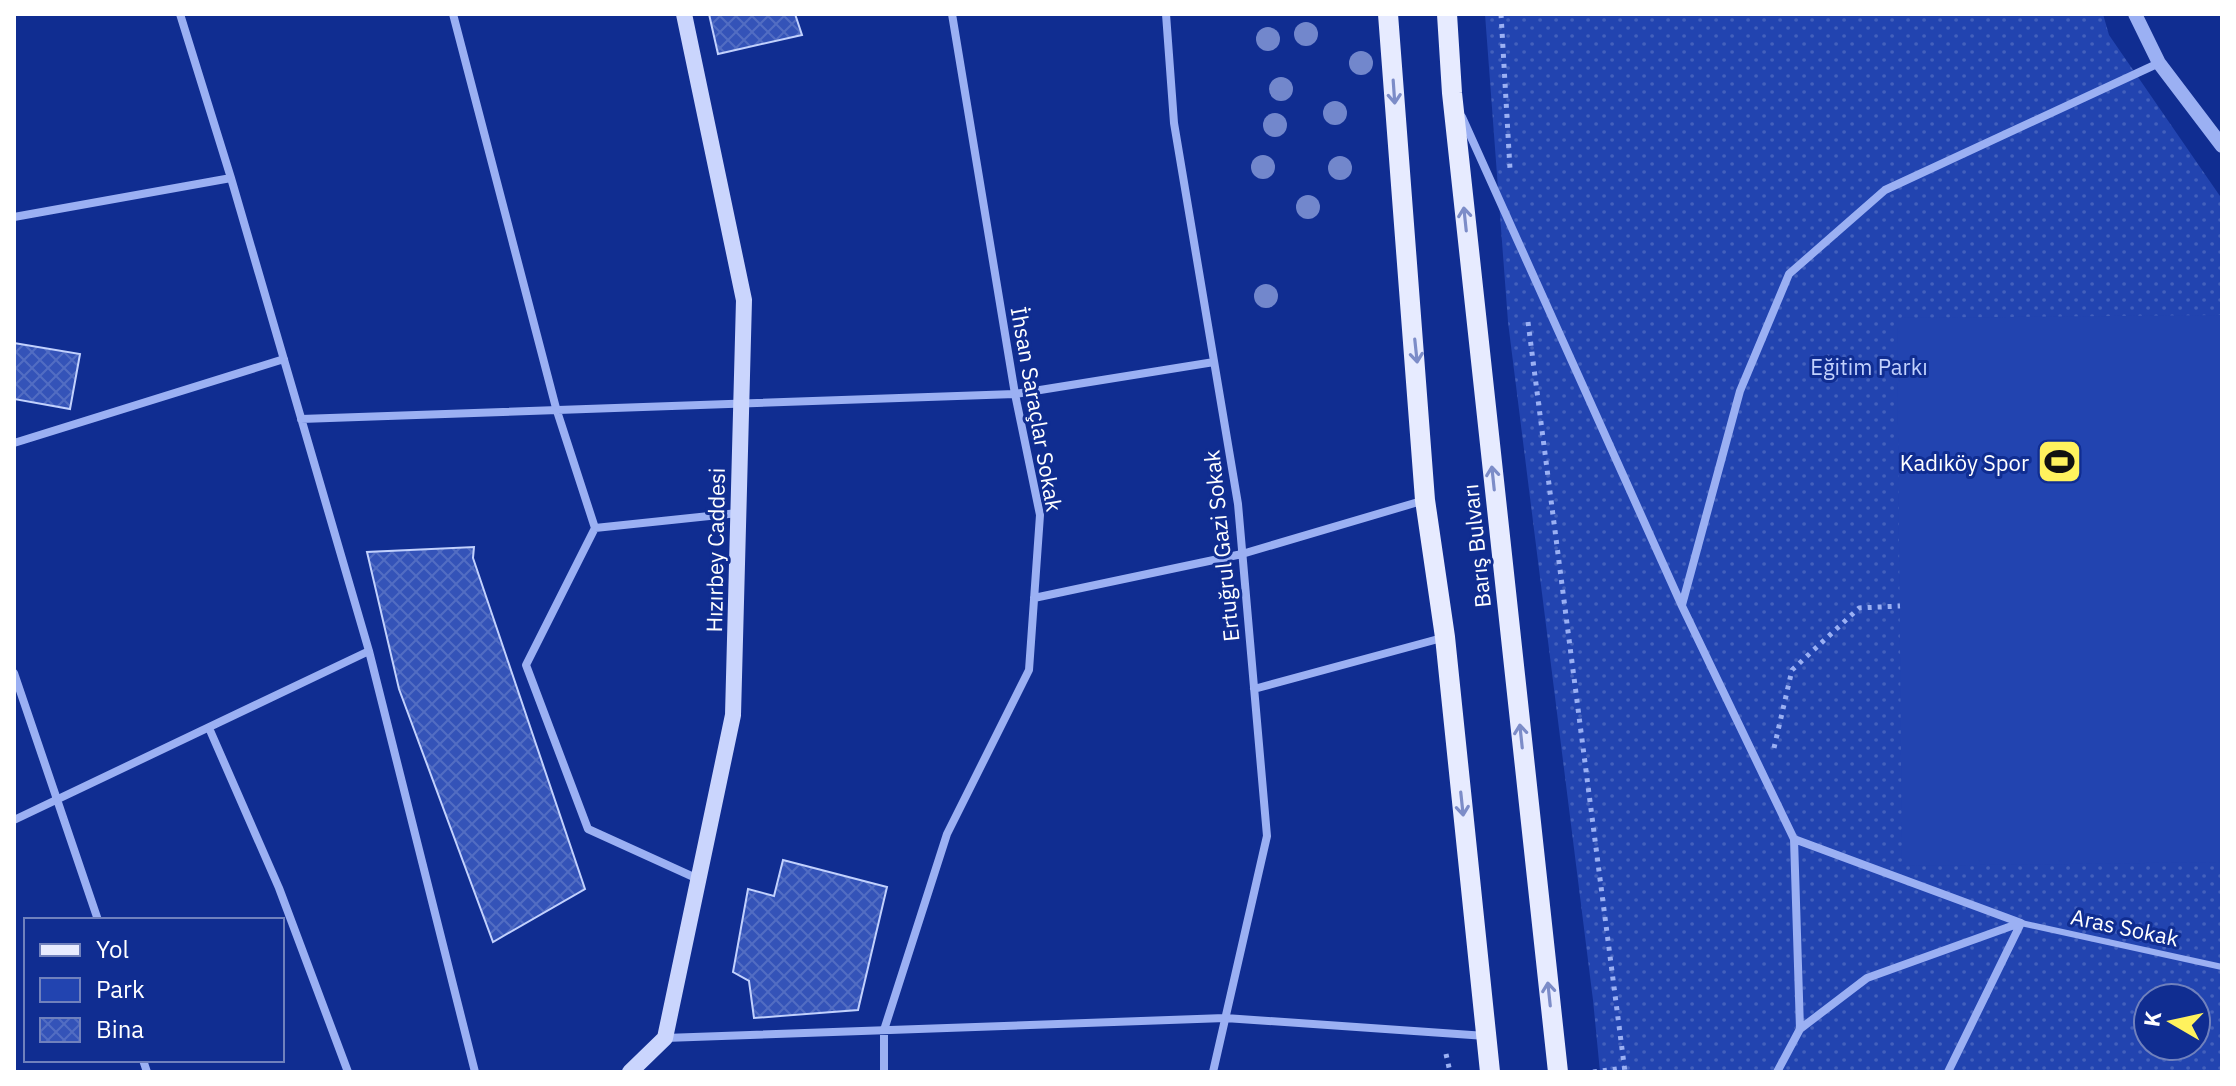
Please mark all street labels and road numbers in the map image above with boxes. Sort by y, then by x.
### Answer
street label: İhsan Saraçlar Sokak [1005,304,1069,514]
street label: Ertuğrul Gazi Sokak [1196,448,1245,643]
street label: Hızırbey Caddesi [699,467,731,633]
street label: Barış Bulvarı [1455,483,1497,609]
street label: Aras Sokak [2068,901,2182,953]

